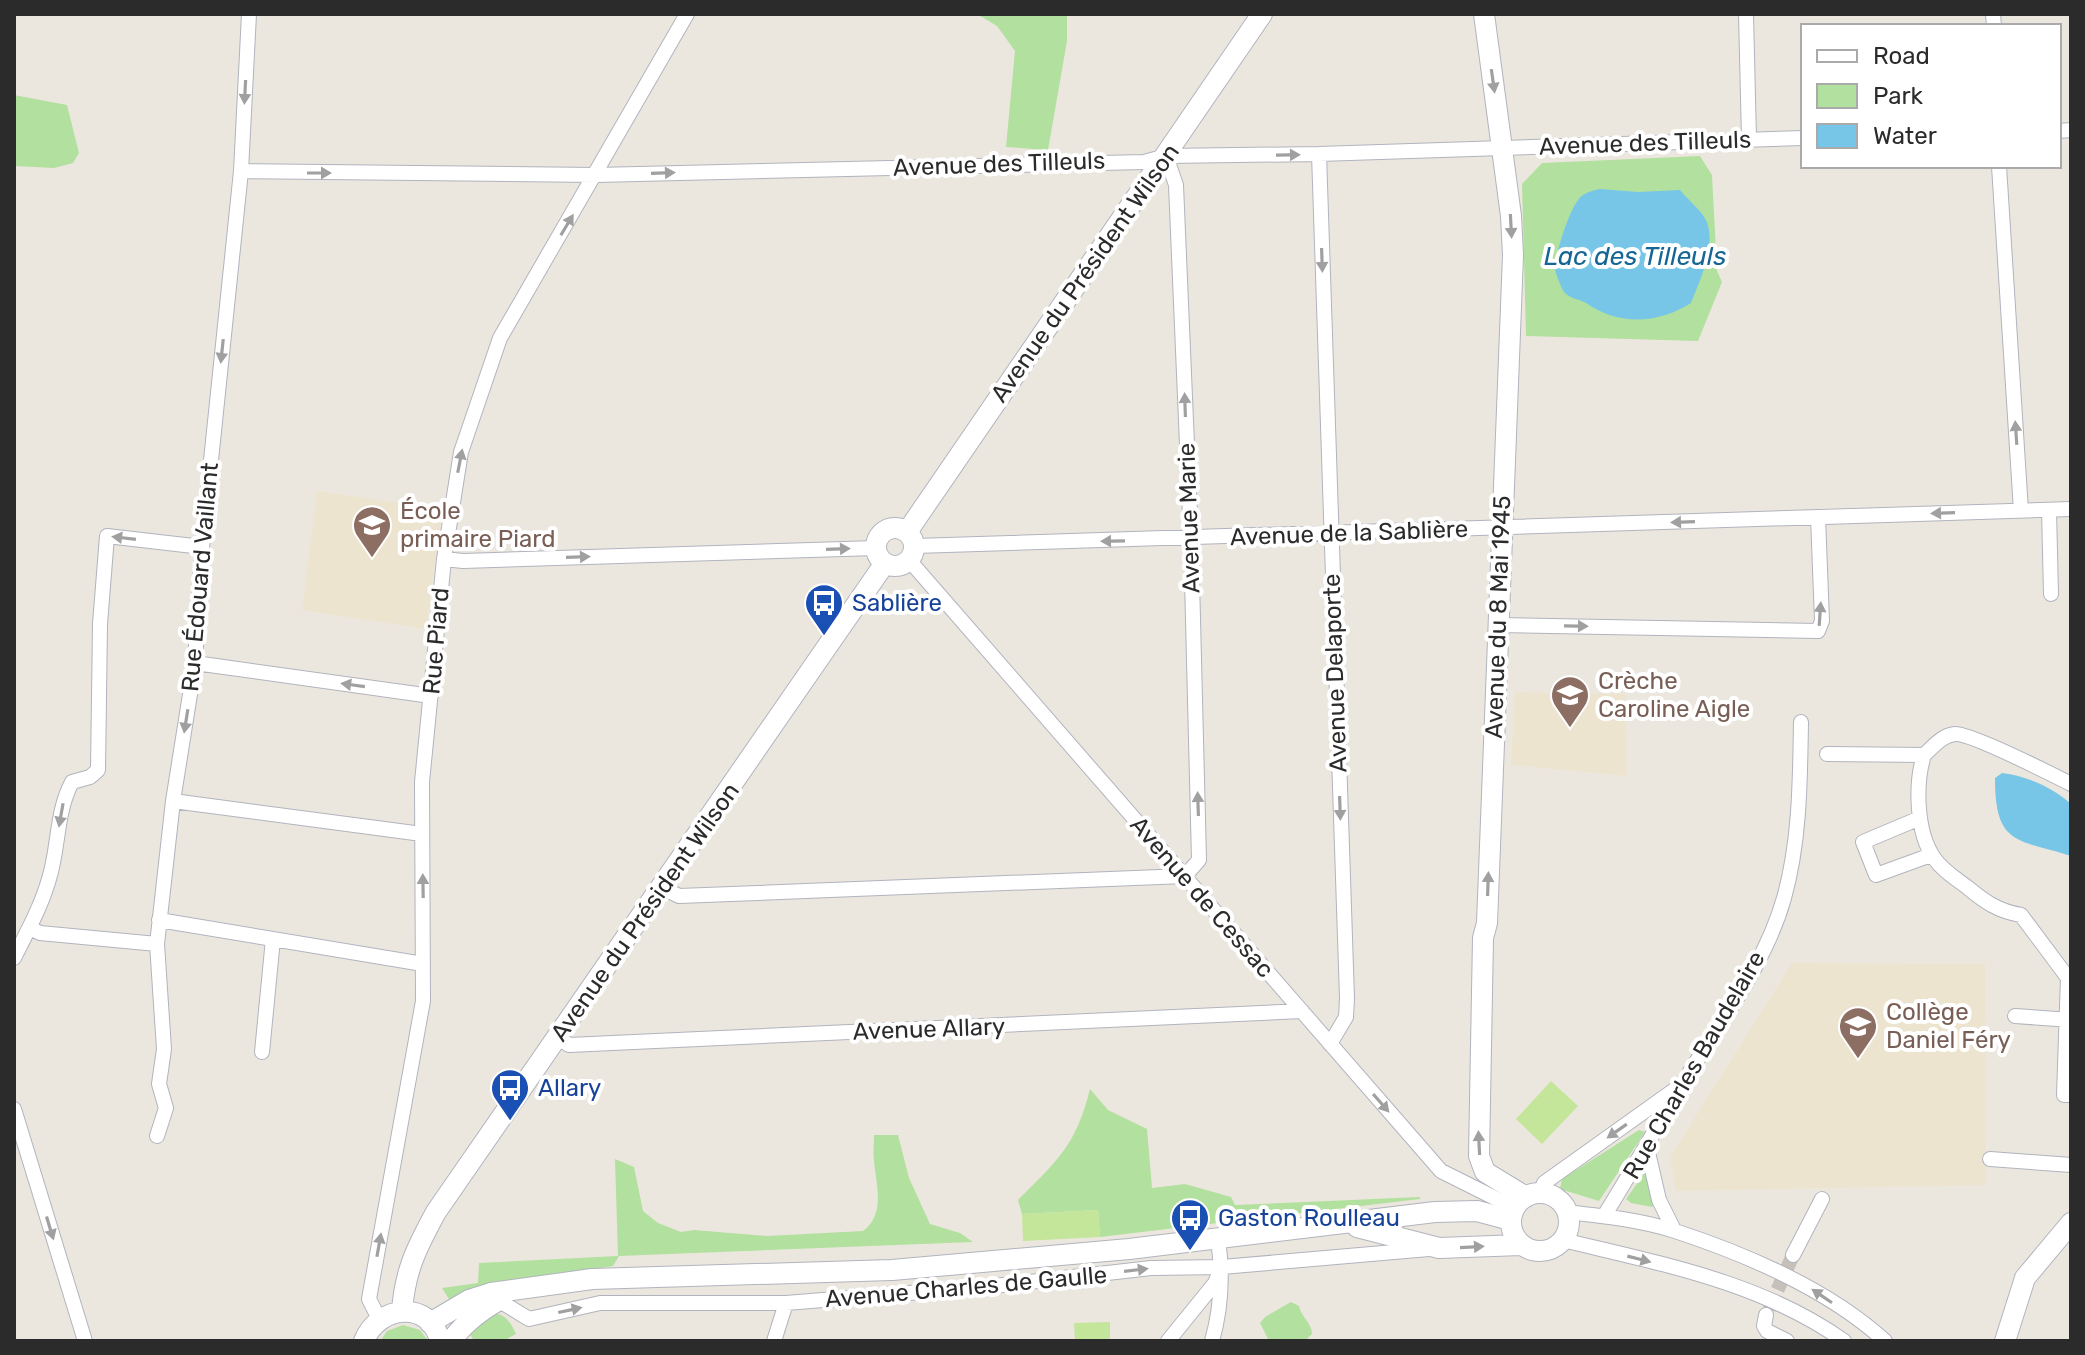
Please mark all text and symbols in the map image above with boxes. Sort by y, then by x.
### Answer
legend [1801,24,2061,168]
text: Road [1873,42,1930,70]
one-way arrow [1487,69,1500,94]
one-way arrow [238,80,251,105]
text: Park [1873,82,1924,110]
text: Water [1873,122,1937,150]
street label: Avenue des Tilleuls [1538,125,1752,161]
street label: Avenue du Président Wilson [985,139,1185,407]
street label: Avenue des Tilleuls [892,146,1106,182]
one-way arrow [1276,148,1301,161]
one-way arrow [307,167,332,179]
one-way arrow [651,167,676,179]
one-way arrow [559,214,573,236]
one-way arrow [1505,214,1518,239]
water label: Lac des Tilleuls [1544,241,1726,272]
one-way arrow [1316,248,1329,273]
one-way arrow [216,339,229,364]
one-way arrow [1178,392,1191,417]
one-way arrow [2009,420,2022,445]
street label: Avenue Marie [1172,442,1206,594]
one-way arrow [454,448,467,473]
street label: Rue Édouard Vaillant [176,461,224,693]
street label: Avenue du 8 Mai 1945 [1480,495,1516,739]
place label: École primaire Piard [400,497,555,553]
school or university icon: École primaire Piard [351,504,393,559]
one-way arrow [1930,507,1955,520]
street label: Avenue de la Sablière [1229,515,1469,551]
one-way arrow [1670,515,1695,528]
one-way arrow [111,532,136,545]
one-way arrow [1100,534,1125,547]
one-way arrow [826,543,851,556]
one-way arrow [566,551,591,564]
street label: Avenue Delaporte [1318,573,1352,773]
bus stop icon: Sablière [803,582,845,637]
street label: Rue Piard [417,586,455,696]
place label: Sablière [852,589,942,617]
one-way arrow [1814,601,1827,626]
one-way arrow [1564,620,1589,633]
place label: Crèche Caroline Aigle [1598,667,1750,723]
school or university icon: Crèche Caroline Aigle [1549,674,1591,729]
one-way arrow [341,678,366,691]
one-way arrow [179,709,192,734]
street label: Avenue du Président Wilson [545,778,745,1046]
one-way arrow [1192,791,1204,816]
one-way arrow [1333,796,1346,821]
one-way arrow [54,803,66,828]
street label: Avenue de Cessac [1125,811,1279,983]
one-way arrow [1482,871,1495,896]
one-way arrow [416,873,429,898]
street label: Rue Charles Baudelaire [1617,946,1771,1184]
place label: Collège Daniel Féry [1886,998,2011,1054]
school or university icon: Collège Daniel Féry [1837,1005,1879,1060]
street label: Avenue Allary [852,1012,1006,1046]
bus stop icon: Allary [489,1067,531,1122]
place label: Allary [538,1074,601,1102]
one-way arrow [1372,1092,1389,1112]
one-way arrow [1607,1123,1628,1138]
one-way arrow [1472,1130,1485,1155]
bus stop icon: Gaston Roulleau [1169,1197,1211,1252]
place label: Gaston Roulleau [1218,1204,1400,1232]
one-way arrow [44,1216,57,1240]
one-way arrow [374,1232,386,1257]
one-way arrow [1460,1240,1485,1253]
one-way arrow [1627,1253,1652,1266]
street label: Avenue Charles de Gaulle [824,1261,1108,1313]
one-way arrow [1124,1263,1149,1276]
one-way arrow [1811,1288,1832,1303]
one-way arrow [558,1303,583,1316]

